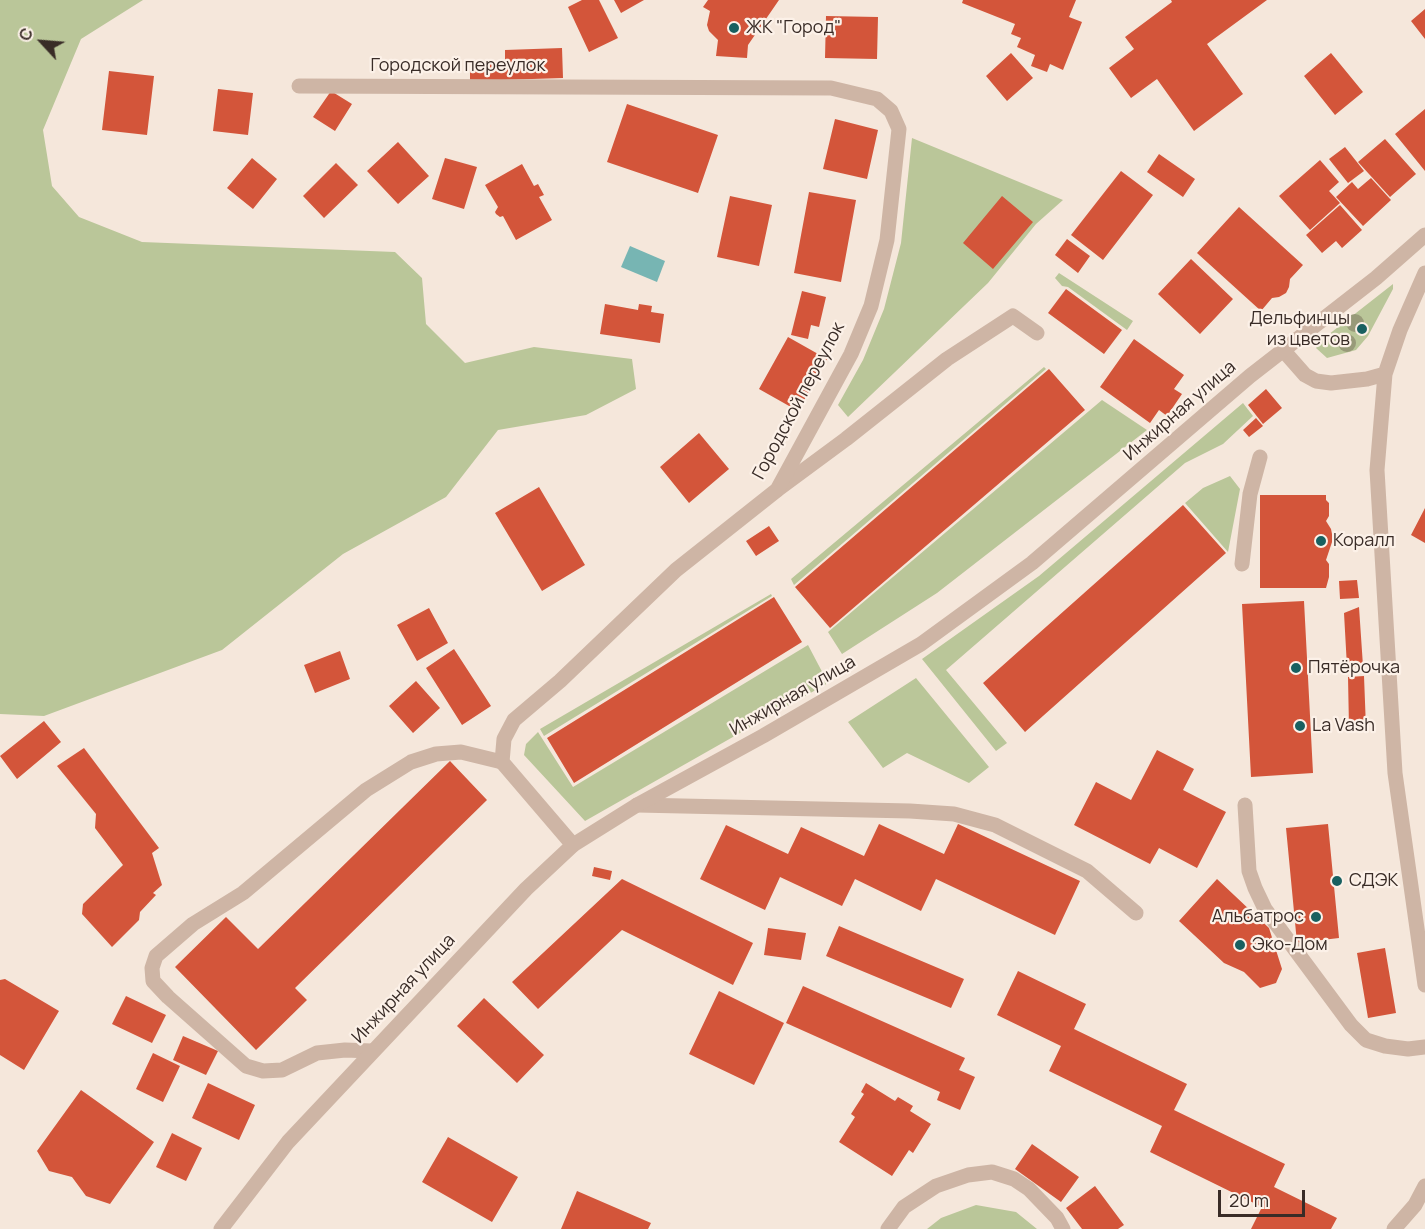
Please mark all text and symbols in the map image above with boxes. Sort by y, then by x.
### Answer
north arrow [12,12,72,72]
place label: ЖК "Город" [746,17,841,39]
marker: ЖК "Город" [727,21,741,35]
text: С [13,24,38,44]
street label: Городской переулок [371,55,545,77]
place label: Дельфинцы из цветов [1249,308,1350,350]
street label: Городской переулок [748,319,850,483]
marker: Дельфинцы из цветов [1355,322,1369,336]
street label: Инжирная улица [1120,356,1240,466]
place label: Коралл [1333,530,1395,552]
marker: Коралл [1314,534,1328,548]
street label: Инжирная улица [726,651,860,741]
place label: Пятёрочка [1308,657,1400,679]
marker: Пятёрочка [1289,661,1303,675]
place label: La Vash [1312,715,1375,737]
marker: La Vash [1293,719,1307,733]
place label: СДЭК [1349,870,1398,892]
marker: СДЭК [1330,874,1344,888]
place label: Альбатрос [1212,906,1304,928]
marker: Альбатрос [1309,910,1323,924]
street label: Инжирная улица [348,930,460,1048]
place label: Эко-Дом [1252,934,1328,956]
marker: Эко-Дом [1233,938,1247,952]
scale bar [1221,1178,1308,1216]
text: 20 m [1229,1188,1269,1212]

